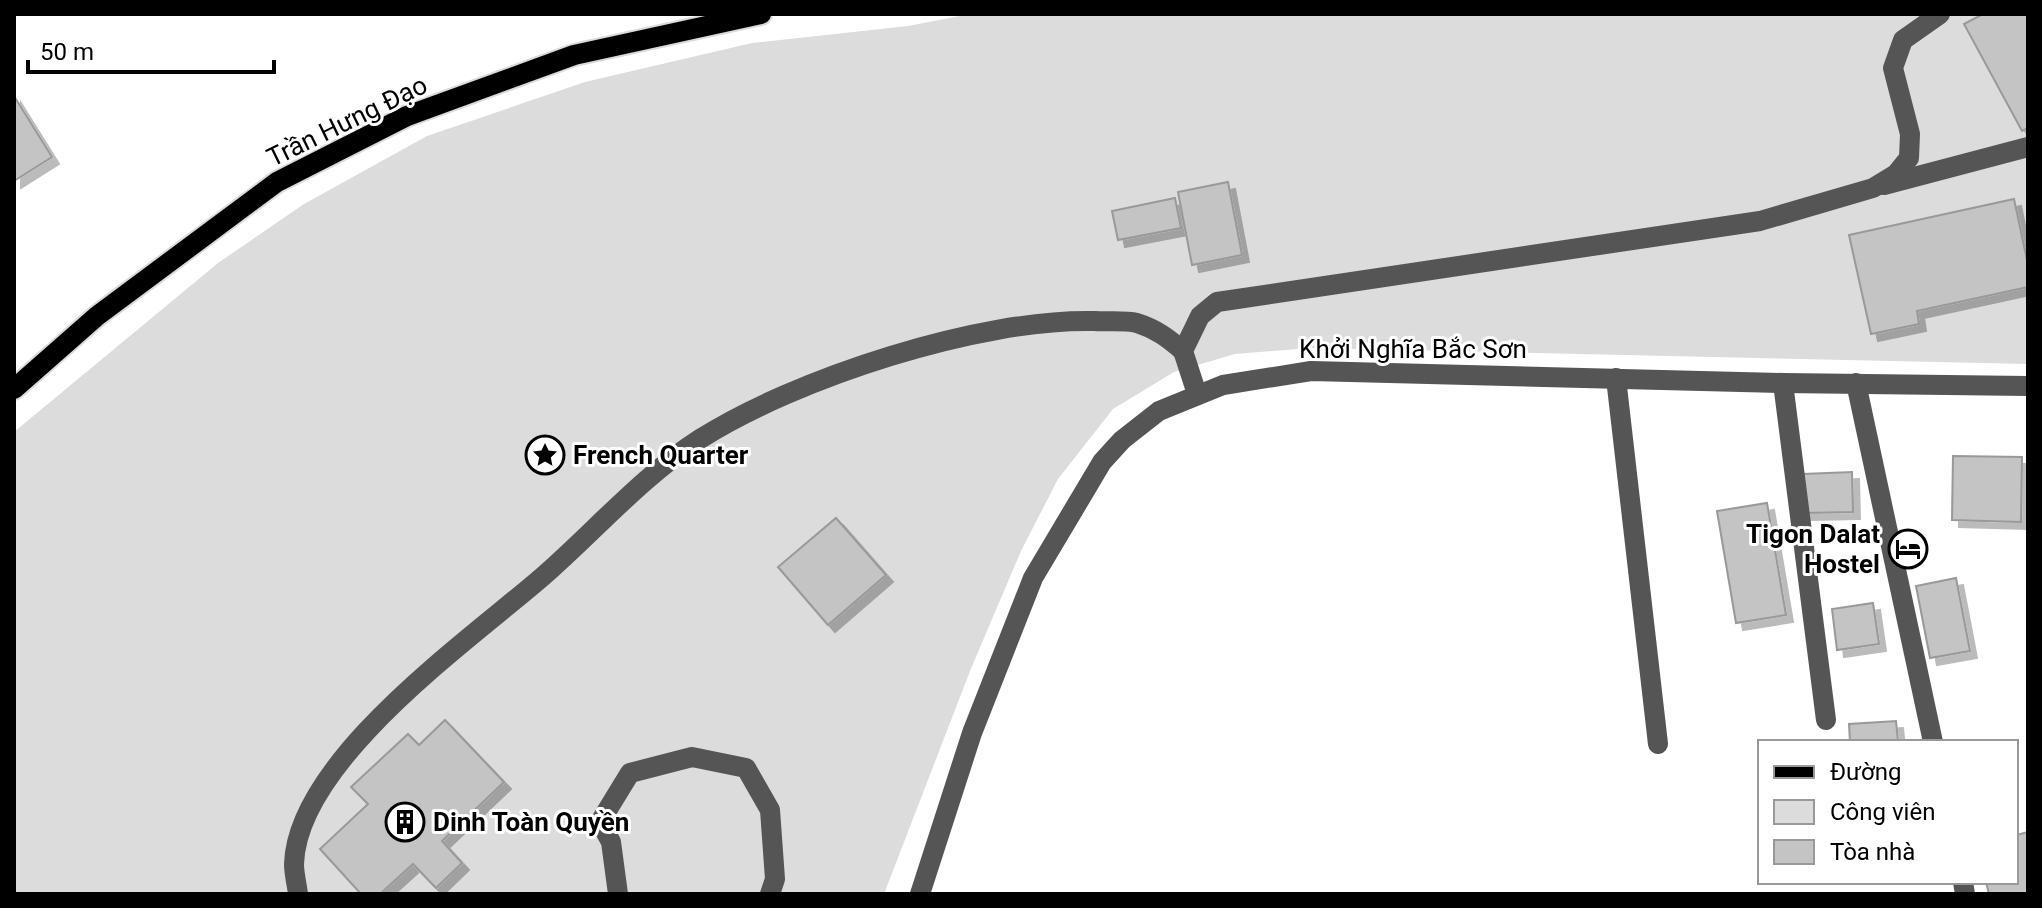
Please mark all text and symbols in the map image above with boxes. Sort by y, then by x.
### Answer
scale bar [28,24,274,74]
text: 50 m [40,38,94,66]
street label: Trần Hưng Đạo [262,69,432,173]
street label: Khởi Nghĩa Bắc Sơn [1299,334,1527,364]
place icon: French Quarter [524,434,566,476]
place label: French Quarter [573,440,749,470]
place label: Tigon Dalat Hostel [1746,519,1880,579]
hotel icon: Tigon Dalat Hostel [1887,528,1929,570]
legend [1758,740,2018,884]
text: Đường [1830,758,1901,786]
text: Công viên [1830,798,1935,826]
building icon: Dinh Toàn Quyền [384,801,426,843]
place label: Dinh Toàn Quyền [433,807,629,837]
text: Tòa nhà [1830,838,1915,866]

